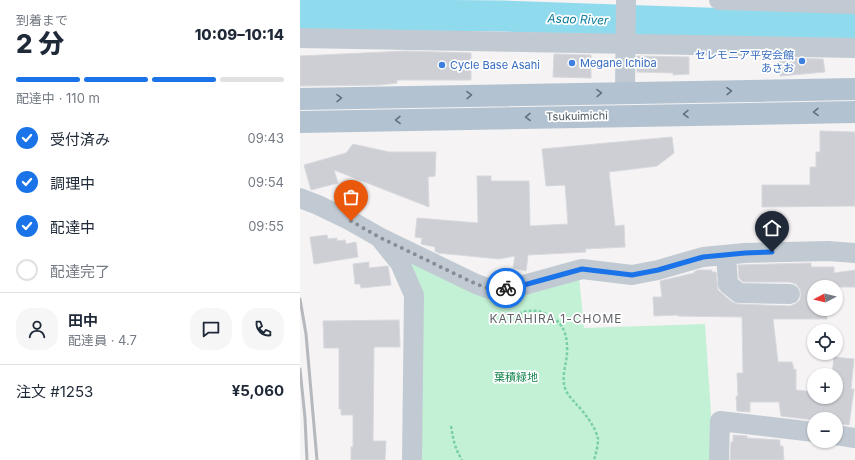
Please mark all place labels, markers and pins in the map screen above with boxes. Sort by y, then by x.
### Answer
place label: セレモニア平安会館 あさお [695,48,794,75]
place label: Megane Ichiba [580,56,657,70]
marker: セレモニア平安会館 あさお [797,56,807,66]
place label: Cycle Base Asahi [450,58,540,72]
marker: Megane Ichiba [567,58,577,68]
marker: Cycle Base Asahi [437,60,447,70]
pin [334,180,368,221]
pin [755,211,789,252]

